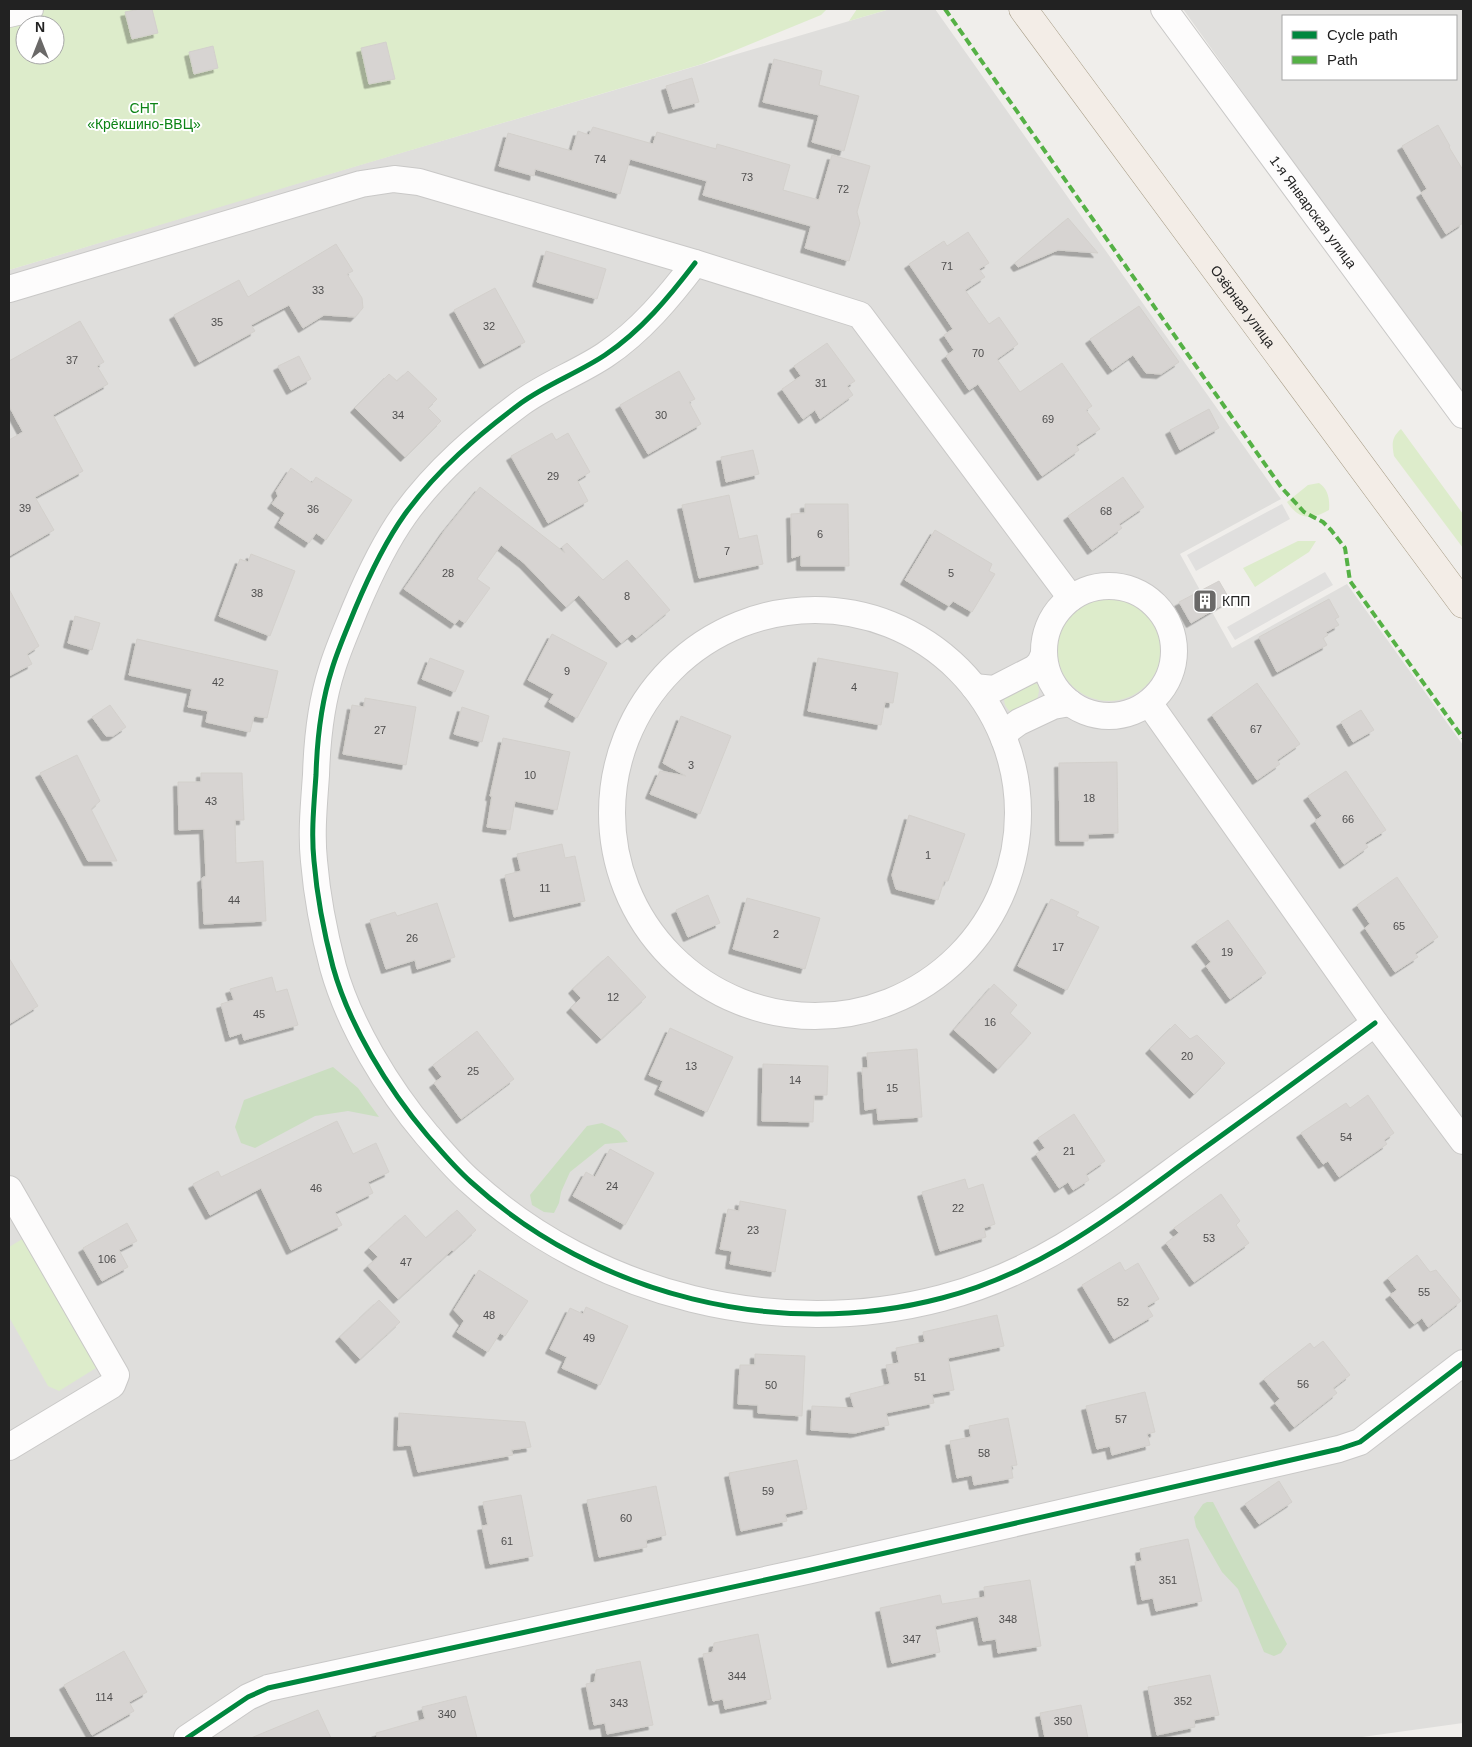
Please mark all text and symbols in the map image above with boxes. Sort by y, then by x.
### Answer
north arrow [15,15,65,65]
legend [1282,15,1457,80]
text: N [35,19,45,35]
text: Cycle path [1327,26,1398,43]
text: Path [1327,51,1358,68]
park label: СНТ «Крёкшино-ВВЦ» [87,100,201,132]
street label: 1-я Январская улица [1267,152,1360,272]
house number: 74 [594,153,606,165]
house number: 73 [741,171,753,183]
house number: 72 [837,183,849,195]
house number: 71 [941,260,953,272]
street label: Озёрная улица [1207,262,1279,351]
house number: 33 [312,284,324,296]
house number: 35 [211,316,223,328]
house number: 32 [483,320,495,332]
house number: 70 [972,347,984,359]
house number: 37 [66,354,78,366]
house number: 31 [815,377,827,389]
house number: 34 [392,409,404,421]
house number: 30 [655,409,667,421]
house number: 69 [1042,413,1054,425]
house number: 29 [547,470,559,482]
house number: 39 [19,502,31,514]
house number: 36 [307,503,319,515]
house number: 68 [1100,505,1112,517]
house number: 6 [817,528,823,540]
house number: 7 [724,545,730,557]
house number: 28 [442,567,454,579]
house number: 5 [948,567,954,579]
house number: 38 [251,587,263,599]
building icon: КПП [1192,588,1218,614]
house number: 8 [624,590,630,602]
place label: КПП [1222,593,1250,609]
house number: 9 [564,665,570,677]
house number: 42 [212,676,224,688]
house number: 4 [851,681,857,693]
house number: 67 [1250,723,1262,735]
house number: 27 [374,724,386,736]
house number: 3 [688,759,694,771]
house number: 10 [524,769,536,781]
house number: 18 [1083,792,1095,804]
house number: 43 [205,795,217,807]
house number: 66 [1342,813,1354,825]
house number: 1 [925,849,931,861]
house number: 11 [539,882,551,894]
house number: 44 [228,894,240,906]
house number: 65 [1393,920,1405,932]
house number: 2 [773,928,779,940]
house number: 26 [406,932,418,944]
house number: 17 [1052,941,1064,953]
house number: 19 [1221,946,1233,958]
house number: 12 [607,991,619,1003]
house number: 45 [253,1008,265,1020]
house number: 16 [984,1016,996,1028]
house number: 20 [1181,1050,1193,1062]
house number: 13 [685,1060,697,1072]
house number: 25 [467,1065,479,1077]
house number: 14 [789,1074,801,1086]
house number: 15 [886,1082,898,1094]
house number: 54 [1340,1131,1352,1143]
house number: 21 [1063,1145,1075,1157]
house number: 24 [606,1180,618,1192]
house number: 46 [310,1182,322,1194]
house number: 22 [952,1202,964,1214]
house number: 23 [747,1224,759,1236]
house number: 53 [1203,1232,1215,1244]
house number: 106 [98,1253,116,1265]
house number: 47 [400,1256,412,1268]
house number: 55 [1418,1286,1430,1298]
house number: 52 [1117,1296,1129,1308]
house number: 48 [483,1309,495,1321]
house number: 49 [583,1332,595,1344]
house number: 51 [914,1371,926,1383]
house number: 56 [1297,1378,1309,1390]
house number: 50 [765,1379,777,1391]
house number: 57 [1115,1413,1127,1425]
house number: 58 [978,1447,990,1459]
house number: 59 [762,1485,774,1497]
house number: 60 [620,1512,632,1524]
house number: 61 [501,1535,513,1547]
house number: 351 [1159,1574,1177,1586]
house number: 348 [999,1613,1017,1625]
house number: 347 [903,1633,921,1645]
house number: 344 [728,1670,746,1682]
house number: 114 [95,1691,113,1703]
house number: 352 [1174,1695,1192,1707]
house number: 343 [610,1697,628,1709]
house number: 340 [438,1708,456,1720]
house number: 350 [1054,1715,1072,1727]

